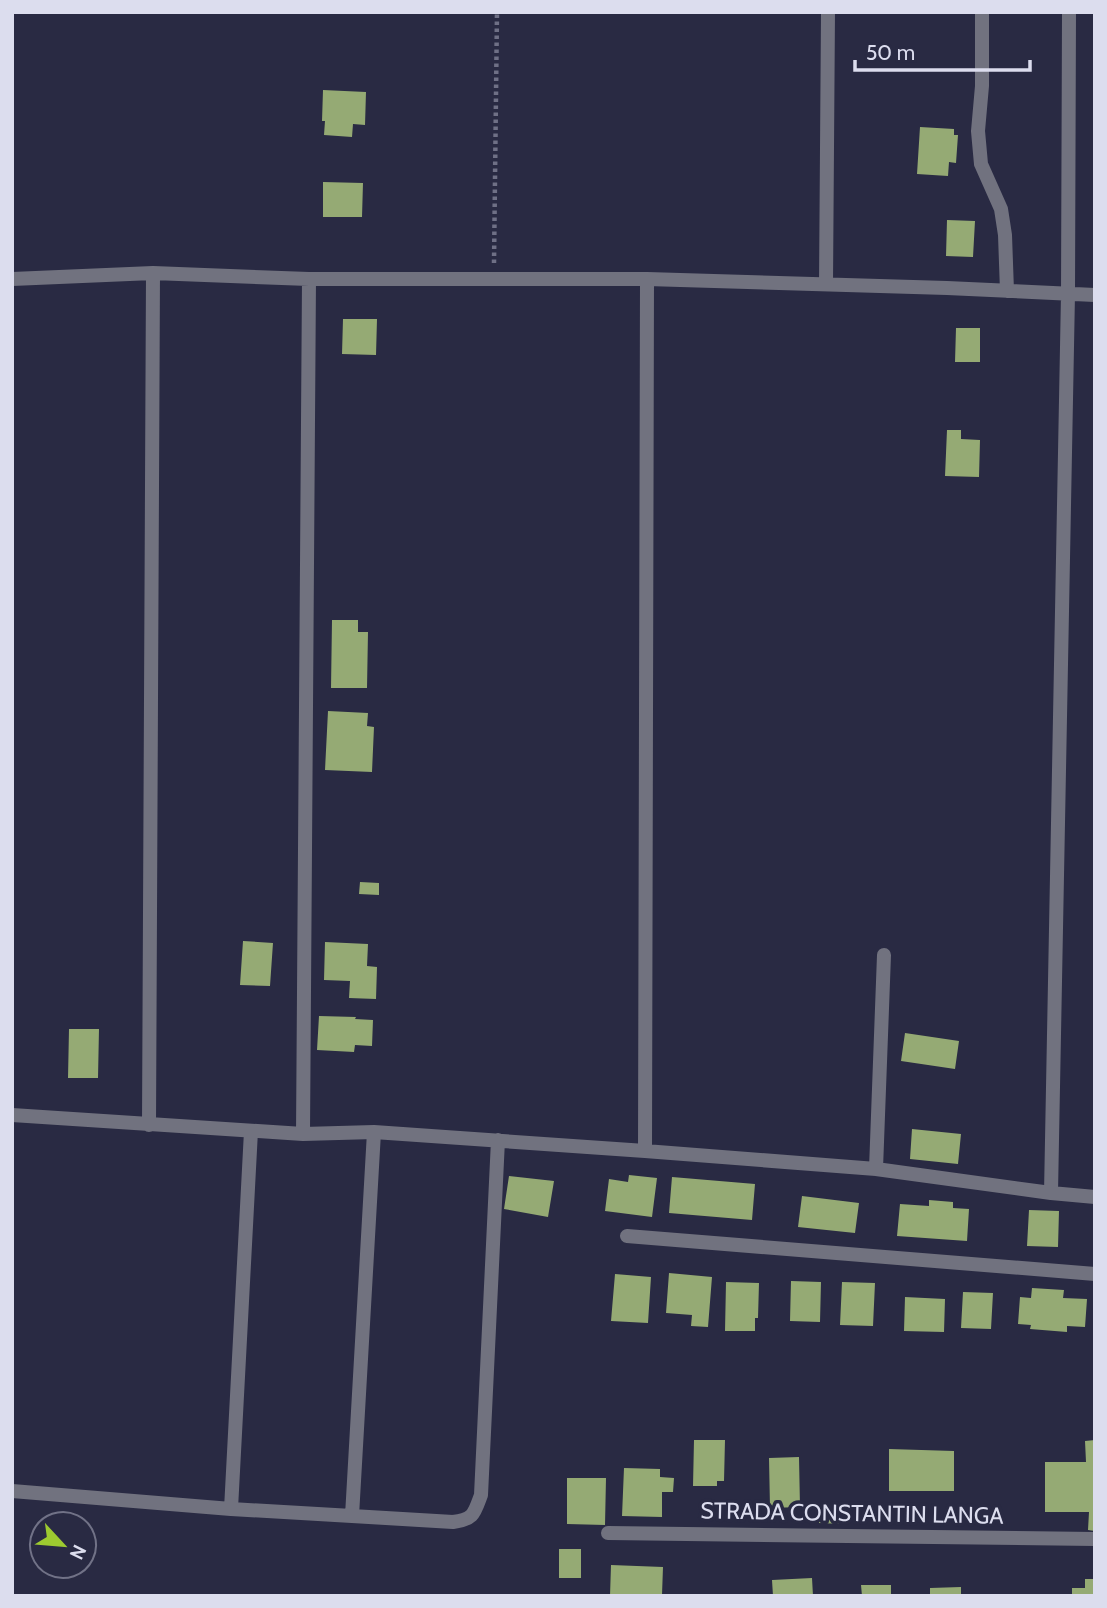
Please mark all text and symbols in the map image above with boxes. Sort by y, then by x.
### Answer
scale bar [855,28,1030,72]
text: 50 m [866,40,915,65]
street label: STRADA CONSTANTIN LANGA [700,1496,1004,1530]
north arrow [28,1510,98,1580]
text: N [65,1541,91,1563]

